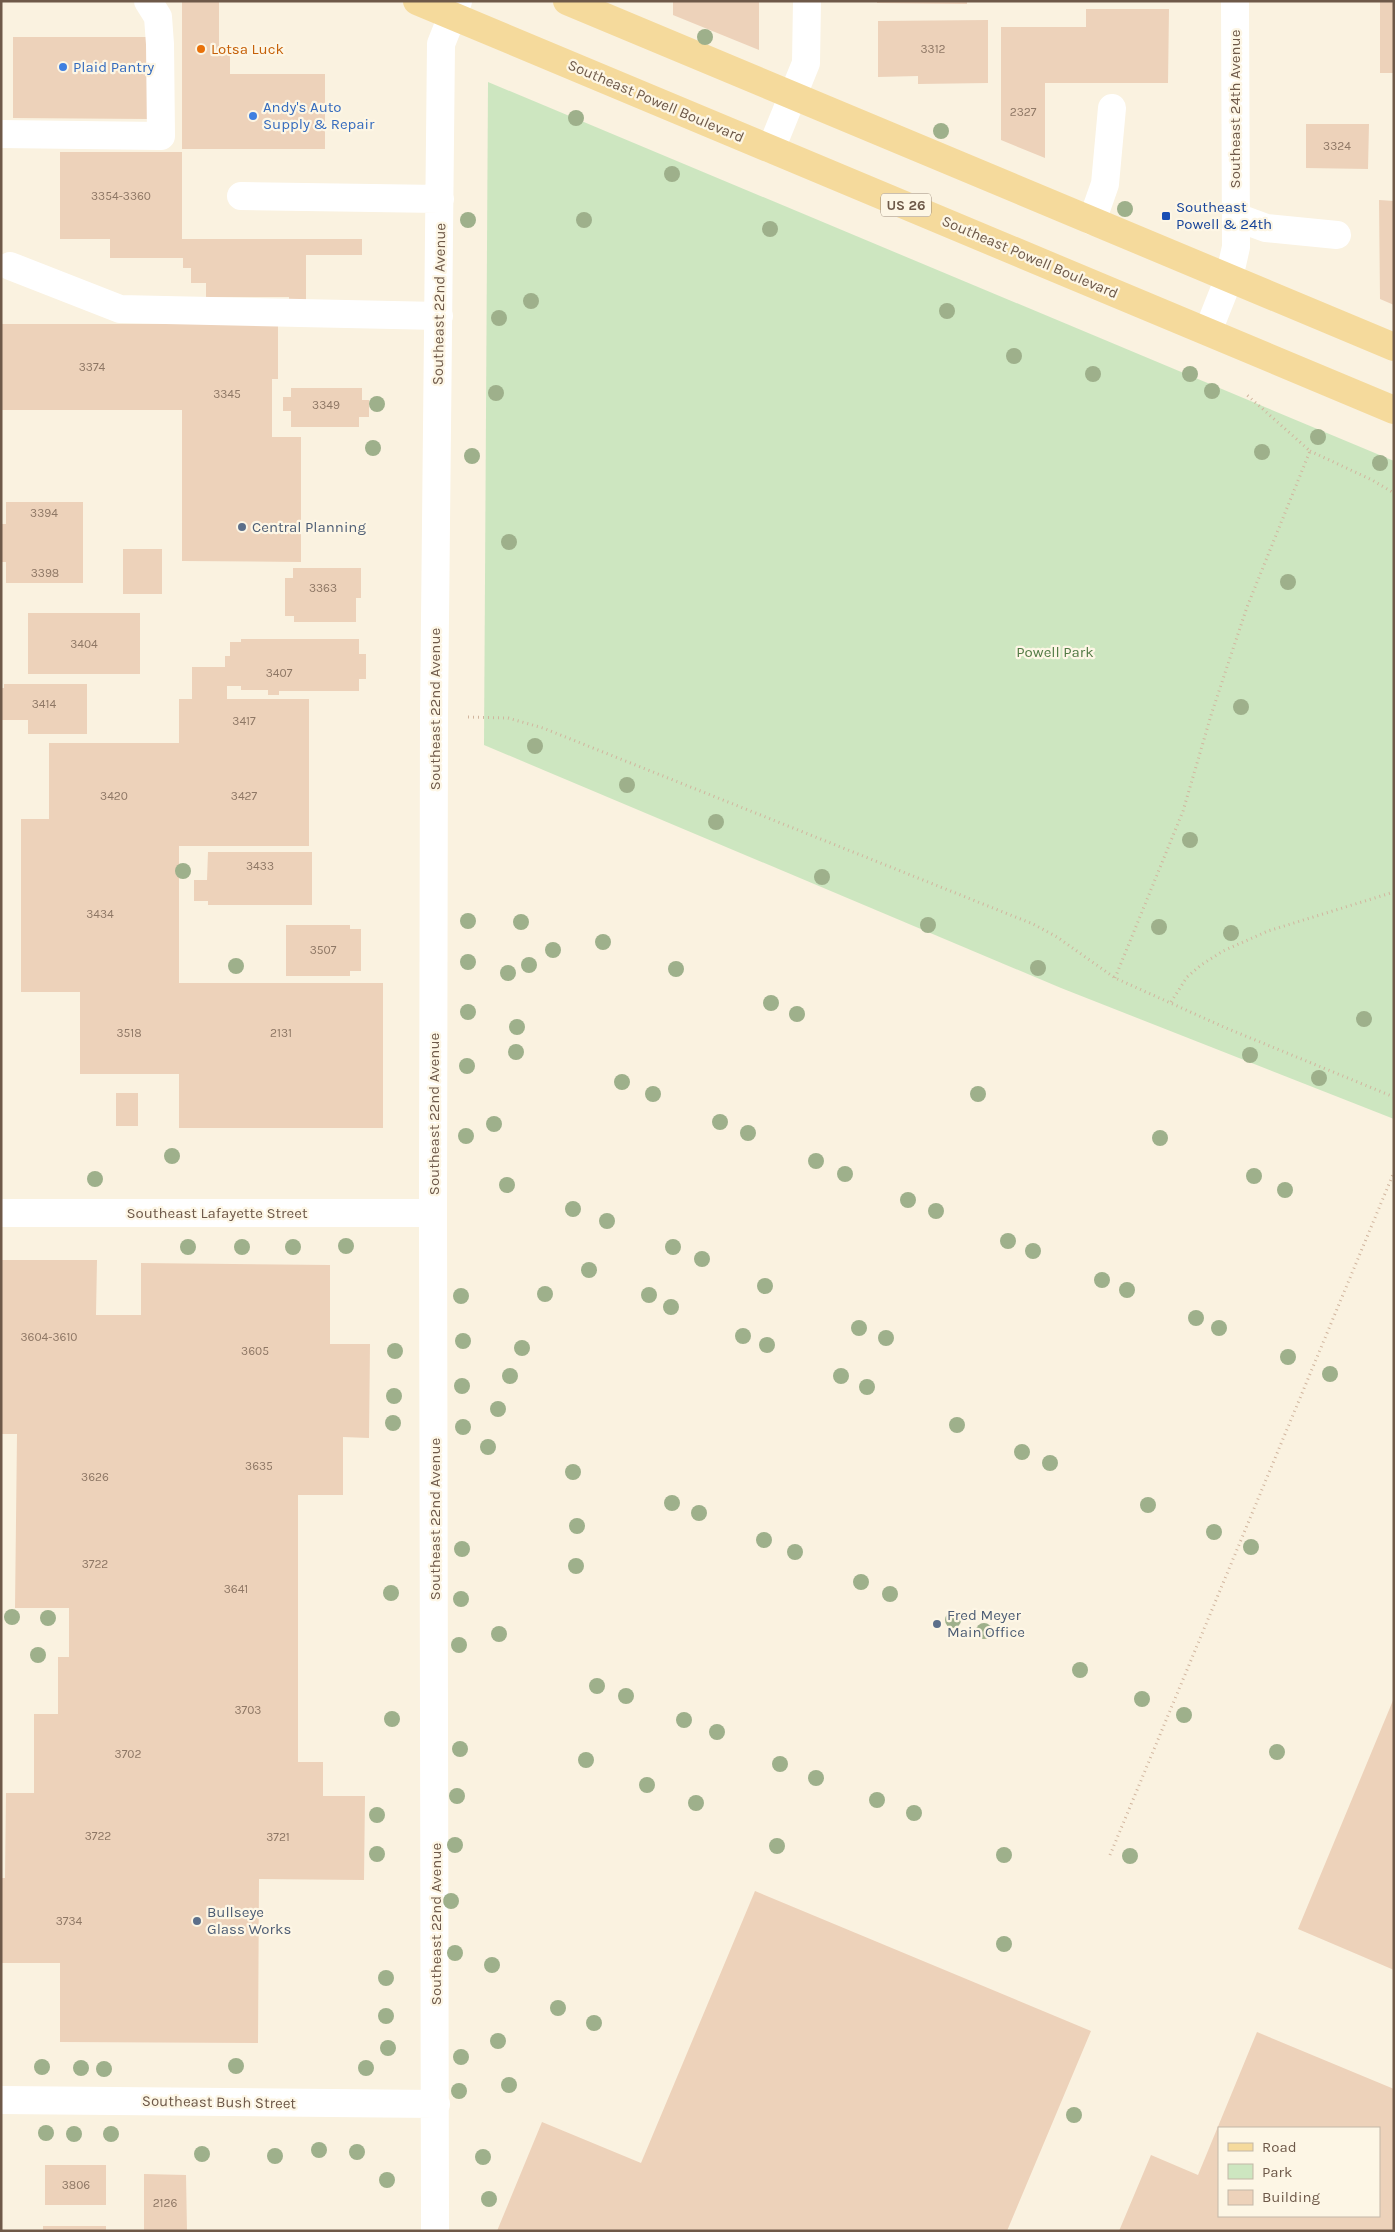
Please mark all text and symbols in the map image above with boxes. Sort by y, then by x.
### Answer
street label: Southeast 24th Avenue [1226,30,1244,188]
place label: Lotsa Luck [211,40,284,58]
house number: 3312 [920,42,946,56]
marker: Lotsa Luck [195,43,207,55]
street label: Southeast Powell Boulevard [565,56,747,146]
place label: Plaid Pantry [73,58,154,76]
marker: Plaid Pantry [57,61,69,73]
place label: Andy's Auto Supply & Repair [263,98,375,133]
house number: 2327 [1010,105,1037,119]
marker: Andy's Auto Supply & Repair [247,110,259,122]
house number: 3324 [1323,139,1351,153]
house number: 3354-3360 [91,189,151,203]
road number: US 26 [881,194,931,216]
place label: Southeast Powell & 24th [1176,198,1272,233]
marker: Southeast Powell & 24th [1160,210,1172,222]
street label: Southeast Powell Boulevard [939,212,1121,302]
street label: Southeast 22nd Avenue [429,223,449,385]
house number: 3374 [79,360,106,374]
house number: 3345 [213,387,241,401]
house number: 3349 [312,398,340,412]
house number: 3394 [30,506,58,520]
place label: Central Planning [252,518,366,536]
marker: Central Planning [236,521,248,533]
house number: 3398 [31,566,59,580]
house number: 3363 [309,581,337,595]
street label: Southeast 22nd Avenue [426,628,444,790]
house number: 3404 [70,637,98,651]
park label: Powell Park [1016,643,1094,661]
house number: 3407 [266,666,293,680]
house number: 3414 [32,697,57,711]
house number: 3417 [232,714,256,728]
house number: 3420 [100,789,128,803]
house number: 3427 [231,789,258,803]
house number: 3433 [246,859,274,873]
house number: 3434 [86,907,114,921]
house number: 3507 [310,943,337,957]
house number: 3518 [116,1026,142,1040]
house number: 2131 [270,1026,292,1040]
street label: Southeast 22nd Avenue [425,1033,443,1195]
street label: Southeast Lafayette Street [126,1204,308,1222]
house number: 3604-3610 [20,1330,78,1344]
house number: 3605 [241,1344,269,1358]
street label: Southeast 22nd Avenue [426,1438,444,1600]
house number: 3635 [245,1459,273,1473]
house number: 3626 [81,1470,109,1484]
house number: 3722 [82,1557,108,1571]
house number: 3641 [224,1582,248,1596]
place label: Fred Meyer Main Office [947,1606,1025,1641]
marker: Fred Meyer Main Office [931,1618,943,1630]
house number: 3703 [235,1703,261,1717]
house number: 3702 [115,1747,141,1761]
house number: 3722 [85,1829,111,1843]
house number: 3721 [266,1830,290,1844]
street label: Southeast 22nd Avenue [427,1843,445,2005]
place label: Bullseye Glass Works [207,1903,291,1938]
house number: 3734 [56,1914,83,1928]
marker: Bullseye Glass Works [191,1915,203,1927]
street label: Southeast Bush Street [142,2092,297,2112]
legend [1218,2127,1380,2217]
text: Road [1262,2138,1297,2156]
text: Park [1262,2163,1292,2181]
house number: 3806 [62,2178,90,2192]
text: Building [1262,2188,1320,2206]
house number: 2126 [153,2196,177,2210]

